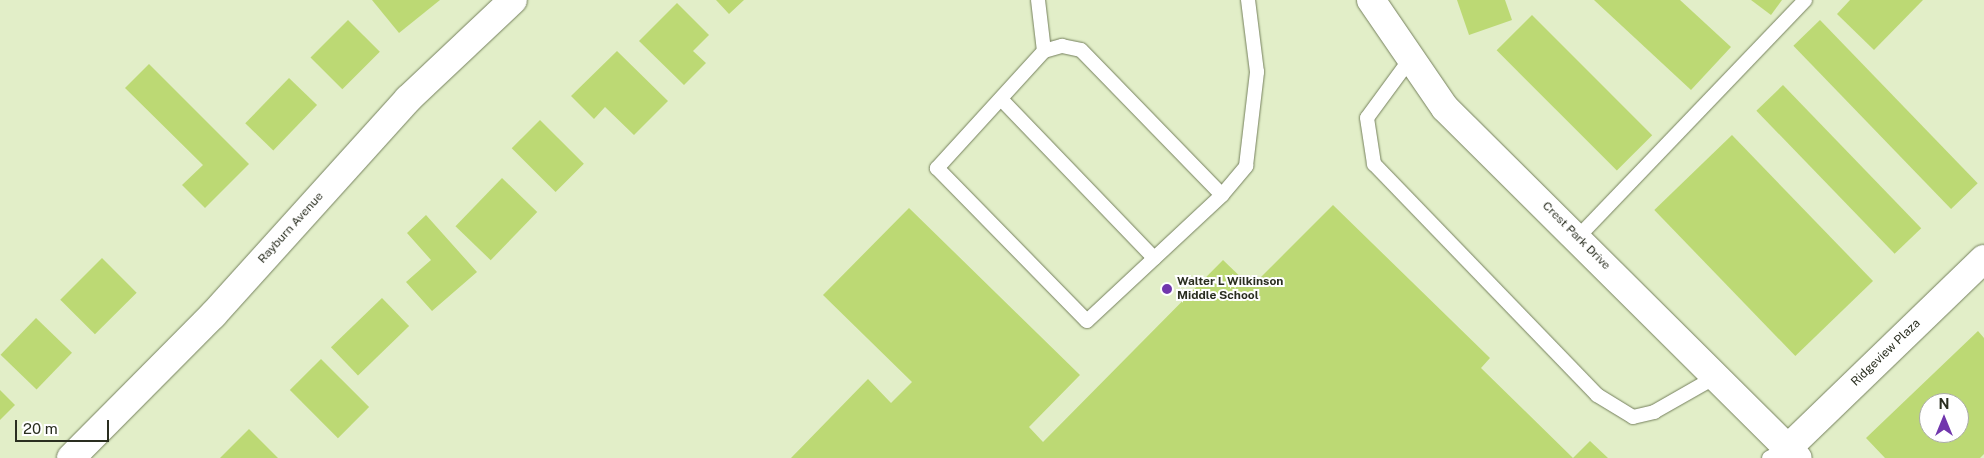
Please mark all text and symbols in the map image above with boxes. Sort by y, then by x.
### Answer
street label: Rayburn Avenue [255,189,327,267]
street label: Crest Park Drive [1539,199,1613,273]
place label: Walter L Wilkinson Middle School [1177,275,1284,303]
marker: Walter L Wilkinson Middle School [1161,283,1173,295]
street label: Ridgeview Plaza [1848,316,1924,390]
north arrow [1919,393,1969,443]
text: N [1939,396,1949,412]
scale bar [18,410,111,442]
text: 20 m [23,420,58,437]

